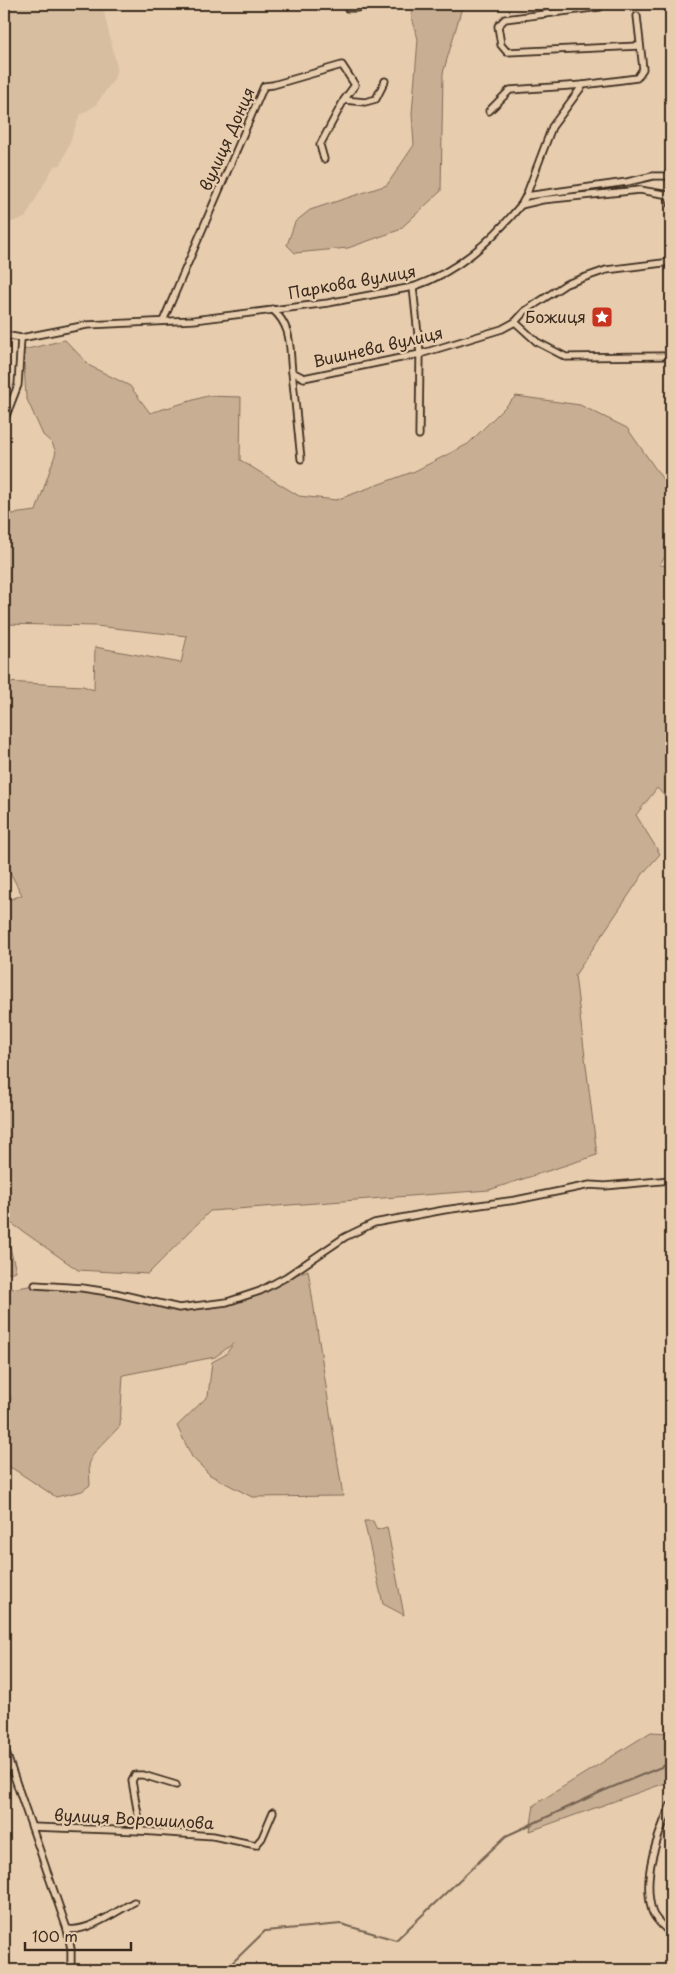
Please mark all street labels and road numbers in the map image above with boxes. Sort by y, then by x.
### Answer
street label: вулиця Донця [192,83,260,194]
street label: Паркова вулиця [286,258,418,304]
street label: Вишнева вулиця [310,319,445,373]
street label: вулиця Ворошилова [53,1802,215,1834]

